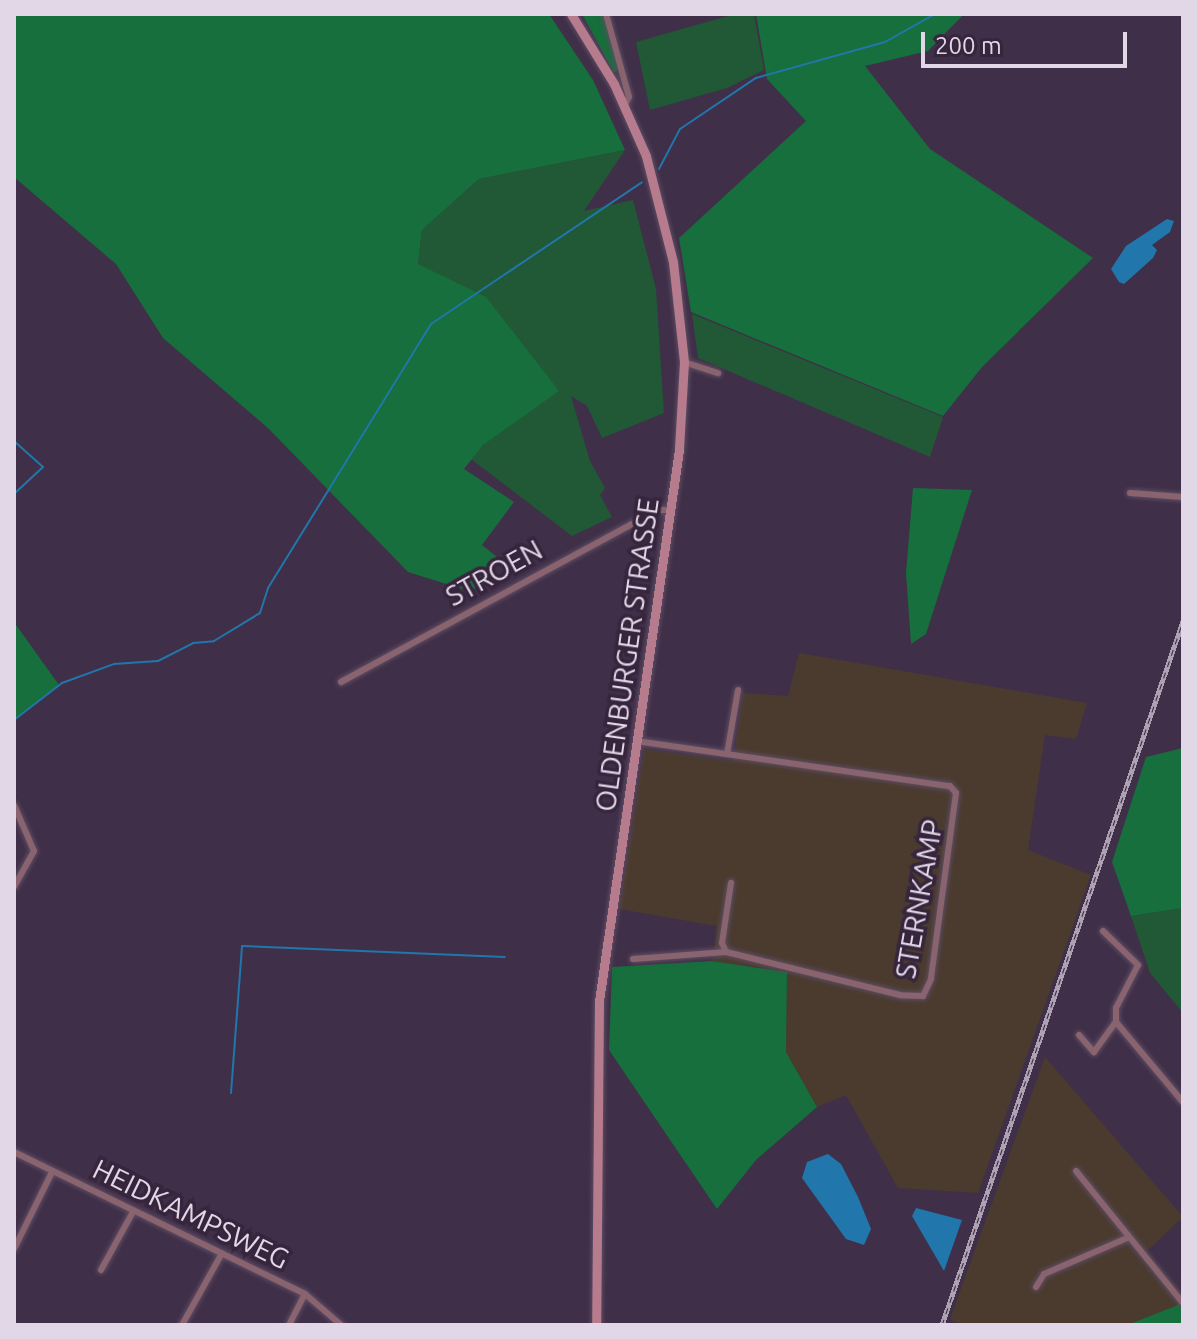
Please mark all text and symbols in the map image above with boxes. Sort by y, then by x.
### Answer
scale bar [925,16,1131,66]
text: 200 m [935,32,1002,59]
street label: OLDENBURGER STRASSE [588,496,666,814]
street label: STROEN [440,533,548,613]
street label: STERNKAMP [889,817,949,981]
street label: HEIDKAMPSWEG [88,1152,294,1276]

